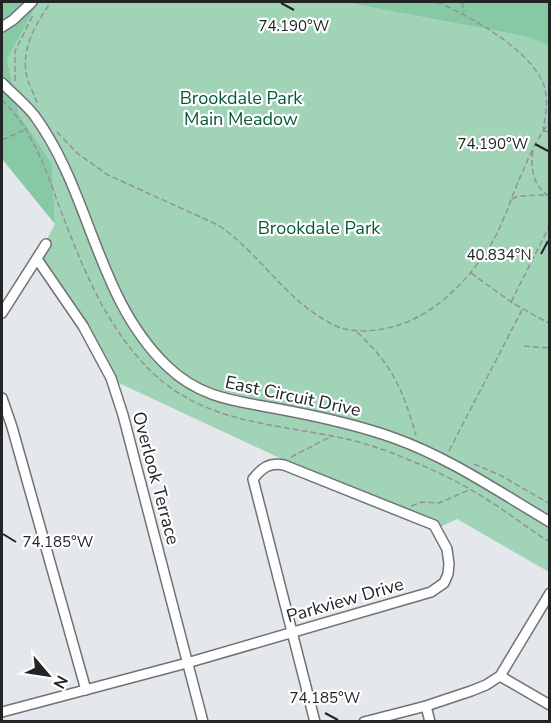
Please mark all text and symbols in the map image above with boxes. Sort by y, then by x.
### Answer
text: 74.190°W [259,16,330,36]
park label: Brookdale Park Main Meadow [180,86,303,131]
text: 74.190°W [458,134,529,154]
park label: Brookdale Park [258,216,381,240]
text: 40.834°N [466,245,532,265]
street label: East Circuit Drive [223,370,363,422]
street label: Overlook Terrace [127,409,185,547]
text: 74.185°W [23,532,94,552]
street label: Parkview Drive [284,572,406,628]
north arrow [18,645,78,705]
text: N [48,671,73,692]
text: 74.185°W [290,688,361,708]

